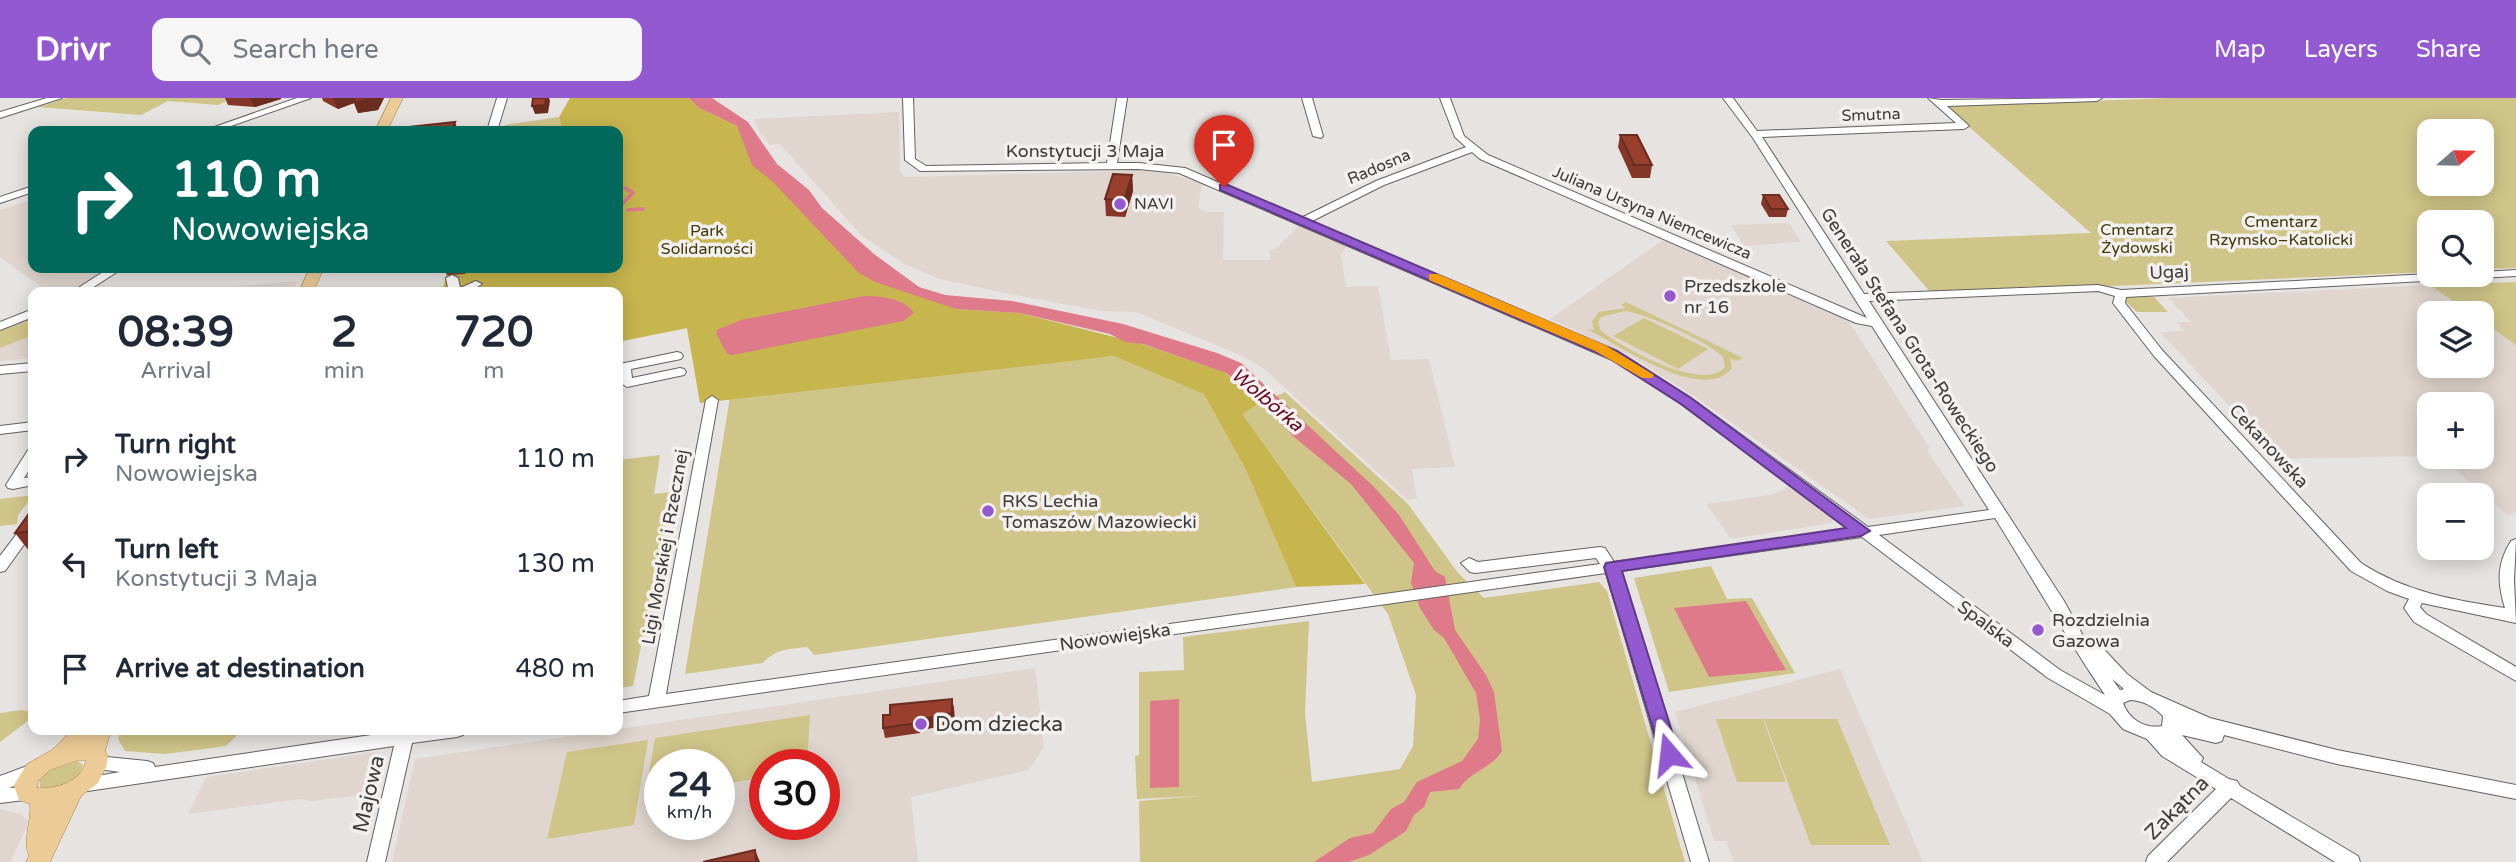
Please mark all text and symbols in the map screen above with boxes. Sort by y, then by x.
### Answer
search box [152,18,642,81]
text: Drivr [35,30,110,69]
icon: search [176,30,214,68]
text: Search here [232,34,379,65]
text: Map [2214,35,2266,64]
text: Layers [2304,35,2378,64]
text: Share [2416,35,2481,64]
street label: Smutna [1841,104,1901,126]
pin [1194,115,1254,187]
north arrow [2417,119,2494,196]
map controls [2417,119,2494,560]
icon: arrive [1205,126,1243,164]
street label: Konstytucji 3 Maja [1006,140,1164,162]
street label: Radosna [1344,145,1414,189]
text: 110 m [171,151,321,210]
icon: right [56,154,147,245]
street label: Juliana Ursyna Niemcewicza [1550,162,1754,264]
place label: NAVI [1134,194,1174,214]
marker: NAVI [1112,196,1128,212]
street label: Generała Stefana Grota-Roweckiego [1816,203,2004,477]
button: search [2417,210,2494,287]
text: Nowowiejska [171,211,370,249]
park label: Cmentarz Rzymsko–Katolicki [2209,212,2353,250]
park label: Cmentarz Żydowski [2100,220,2174,258]
park label: Park Solidarności [661,221,753,259]
street label: Ugaj [2149,260,2189,284]
place label: Przedszkole nr 16 [1684,275,1786,318]
marker: Przedszkole nr 16 [1662,288,1678,304]
button: layers [2417,301,2494,378]
text: 08:39 [118,307,234,358]
text: 2 [331,307,357,358]
text: 720 [454,307,533,358]
text: Arrival [140,357,211,385]
text: min [324,357,365,385]
text: m [483,357,504,385]
water label: Wolbórka [1227,364,1308,437]
button: + [2417,392,2494,469]
street label: Cekanowska [2225,400,2313,492]
text: Turn right [115,429,236,460]
icon: right [56,440,94,478]
text: 110 m [515,443,595,474]
street label: Ligi Morskiej i Rzecznej [637,448,693,646]
text: Nowowiejska [115,460,258,488]
button: − [2417,483,2494,560]
place label: RKS Lechia Tomaszów Mazowiecki [1002,490,1197,533]
marker: RKS Lechia Tomaszów Mazowiecki [980,503,996,519]
text: Turn left [115,534,218,565]
icon: left [56,545,94,583]
text: 130 m [515,548,595,579]
text: Konstytucji 3 Maja [115,565,318,593]
street label: Spalska [1953,596,2019,652]
place label: Rozdzielnia Gazowa [2052,609,2150,652]
street label: Nowowiejska [1058,618,1172,656]
marker: Rozdzielnia Gazowa [2030,622,2046,638]
icon: arrive [56,650,94,688]
text: Arrive at destination [115,653,365,684]
text: 480 m [515,653,595,684]
place label: Dom dziecka [935,712,1063,737]
marker: Dom dziecka [913,716,929,732]
position arrow [1632,717,1706,791]
speed limit sign: 30 [749,749,840,840]
street label: Majowa [348,753,390,835]
text: 24 [668,764,711,806]
street label: Zakątna [2140,771,2214,845]
text: km/h [667,801,712,823]

